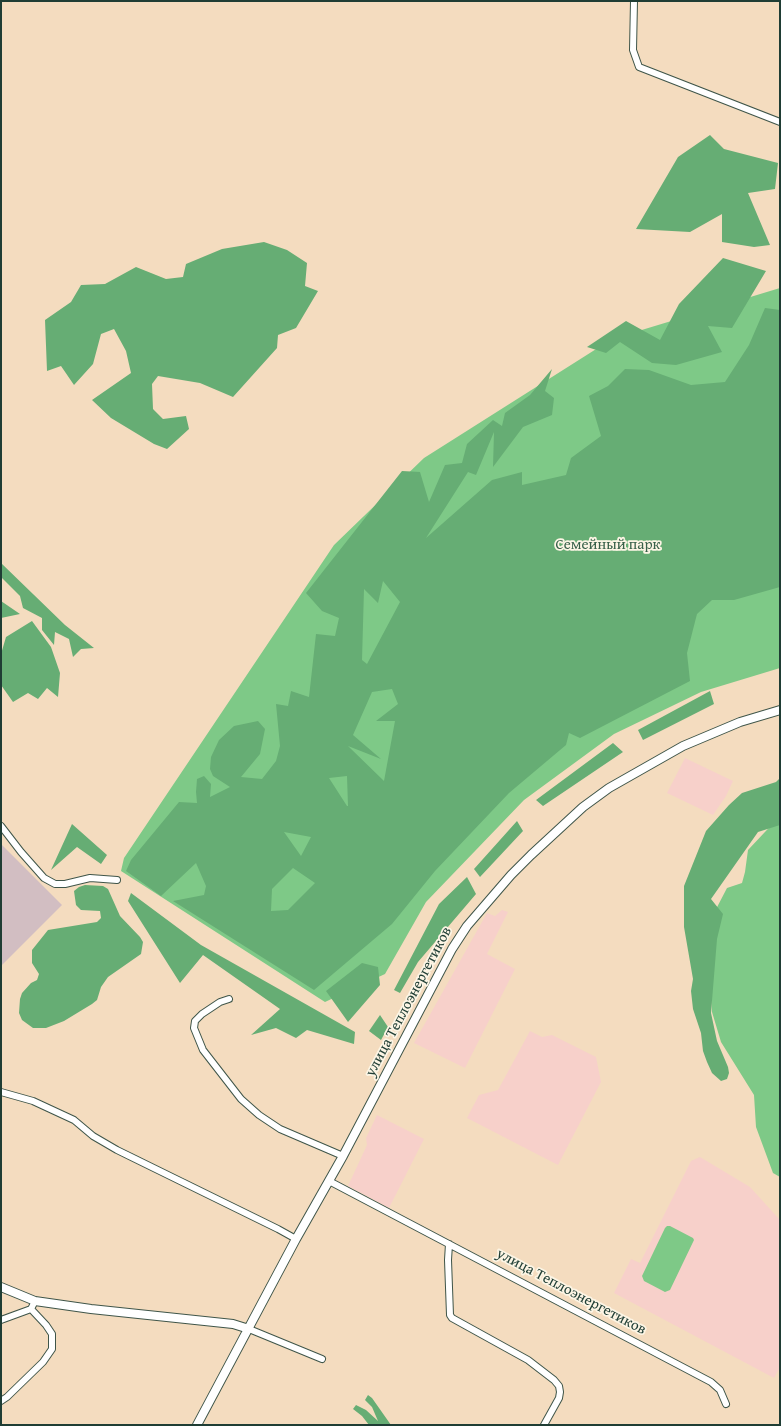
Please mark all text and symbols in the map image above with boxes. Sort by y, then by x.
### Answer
park label: Семейный парк [556,536,660,554]
street label: улица Теплоэнергетиков [362,924,456,1080]
street label: улица Теплоэнергетиков [493,1245,649,1339]

